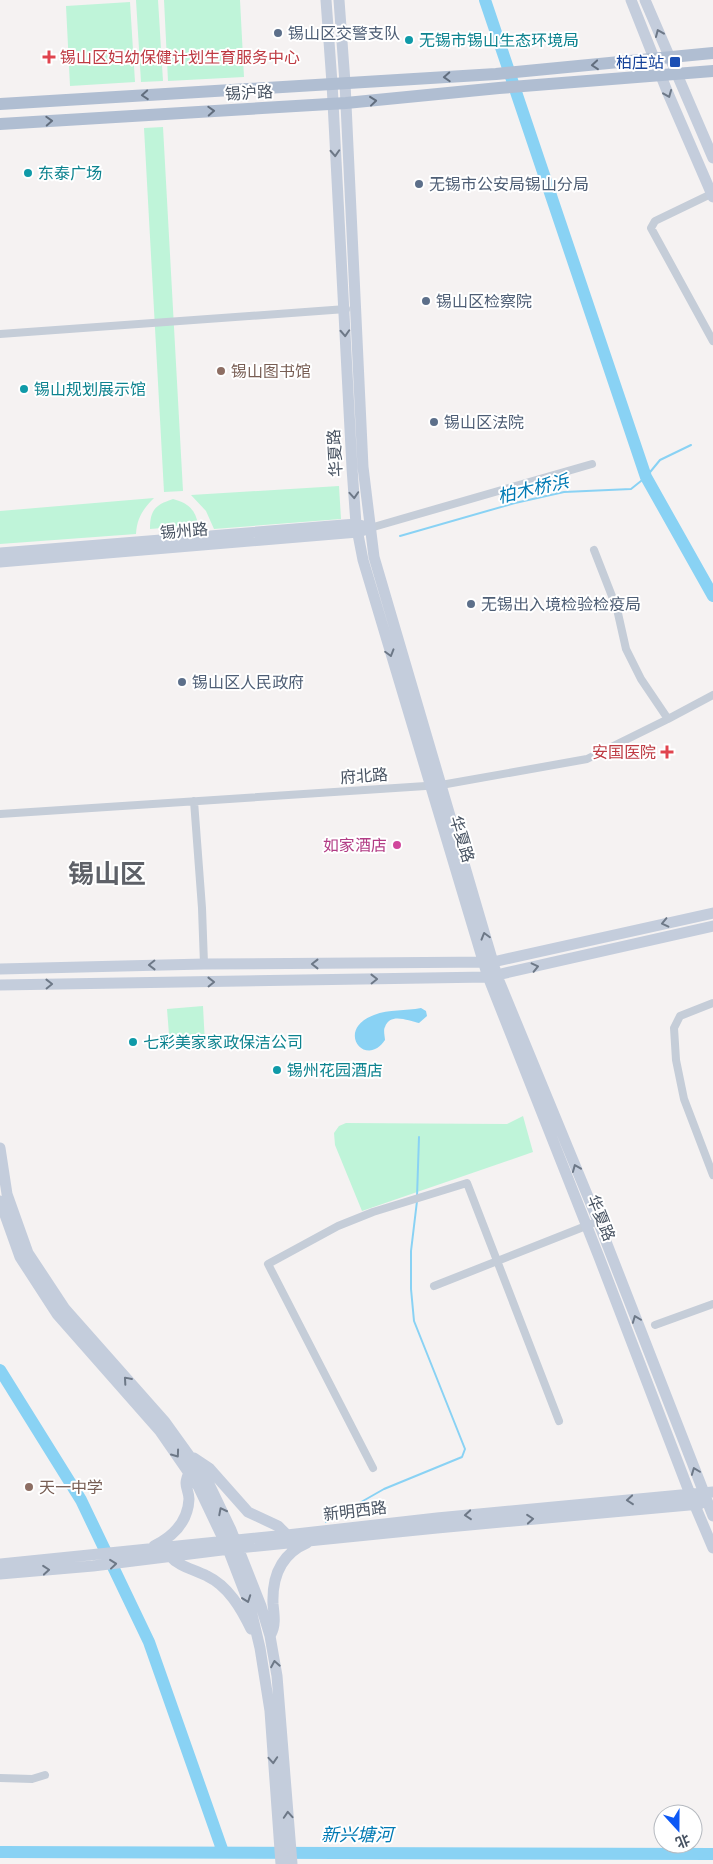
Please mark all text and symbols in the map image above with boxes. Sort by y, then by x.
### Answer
place label: 锡山区交警支队 [288,24,400,43]
marker: 锡山区交警支队 [272,27,284,39]
one-way arrow [655,29,666,38]
place label: 无锡市锡山生态环境局 [419,31,579,50]
marker: 无锡市锡山生态环境局 [403,34,415,46]
place label: 锡山区妇幼保健计划生育服务中心 [60,48,300,67]
marker: 锡山区妇幼保健计划生育服务中心 [42,50,56,64]
place label: 柏庄站 [616,53,664,72]
marker: 柏庄站 [668,55,682,69]
one-way arrow [591,59,599,70]
one-way arrow [443,71,451,82]
street label: 锡沪路 [225,82,273,104]
one-way arrow [662,89,673,98]
one-way arrow [141,90,149,101]
one-way arrow [369,96,377,107]
one-way arrow [207,106,215,117]
one-way arrow [45,116,53,127]
one-way arrow [330,149,341,157]
place label: 东泰广场 [38,164,102,183]
marker: 东泰广场 [22,167,34,179]
place label: 无锡市公安局锡山分局 [429,175,589,194]
marker: 无锡市公安局锡山分局 [413,178,425,190]
place label: 锡山区检察院 [436,292,532,311]
marker: 锡山区检察院 [420,295,432,307]
one-way arrow [339,329,350,337]
place label: 锡山图书馆 [231,362,311,381]
marker: 锡山图书馆 [215,365,227,377]
place label: 锡山规划展示馆 [34,380,146,399]
marker: 锡山规划展示馆 [18,383,30,395]
place label: 锡山区法院 [444,413,524,432]
marker: 锡山区法院 [428,416,440,428]
street label: 华夏路 [324,429,346,477]
water label: 柏木桥浜 [495,470,573,508]
one-way arrow [348,491,359,499]
street label: 锡州路 [159,519,209,543]
place label: 无锡出入境检验检疫局 [481,595,641,614]
marker: 无锡出入境检验检疫局 [465,598,477,610]
one-way arrow [385,648,395,656]
place label: 锡山区人民政府 [192,673,304,692]
marker: 锡山区人民政府 [176,676,188,688]
place label: 安国医院 [592,743,656,762]
marker: 安国医院 [660,745,674,759]
street label: 府北路 [339,765,389,787]
street label: 华夏路 [446,813,478,865]
place label: 如家酒店 [323,836,387,855]
marker: 如家酒店 [391,839,403,851]
district label: 锡山区 [68,859,146,890]
one-way arrow [661,917,670,928]
one-way arrow [481,932,491,940]
one-way arrow [311,959,318,969]
one-way arrow [148,960,156,970]
one-way arrow [531,962,540,973]
one-way arrow [370,974,378,984]
one-way arrow [208,977,215,987]
one-way arrow [45,979,53,990]
place label: 七彩美家家政保洁公司 [143,1033,303,1052]
marker: 七彩美家家政保洁公司 [127,1036,139,1048]
place label: 锡州花园酒店 [287,1061,383,1080]
marker: 锡州花园酒店 [271,1064,283,1076]
one-way arrow [572,1164,582,1173]
street label: 华夏路 [583,1192,619,1244]
one-way arrow [632,1315,642,1324]
one-way arrow [124,1376,133,1385]
one-way arrow [170,1448,179,1458]
one-way arrow [691,1467,701,1475]
place label: 天一中学 [39,1478,103,1497]
marker: 天一中学 [23,1481,35,1493]
one-way arrow [625,1494,633,1505]
street label: 新明西路 [322,1498,388,1524]
one-way arrow [218,1507,228,1516]
one-way arrow [464,1509,472,1520]
one-way arrow [526,1514,534,1525]
one-way arrow [109,1559,117,1570]
one-way arrow [43,1564,51,1575]
one-way arrow [241,1594,251,1603]
one-way arrow [271,1659,281,1668]
one-way arrow [267,1756,278,1764]
north arrow [653,1804,703,1854]
one-way arrow [283,1811,294,1819]
water label: 新兴塘河 [321,1824,396,1846]
text: 北 [673,1830,692,1851]

